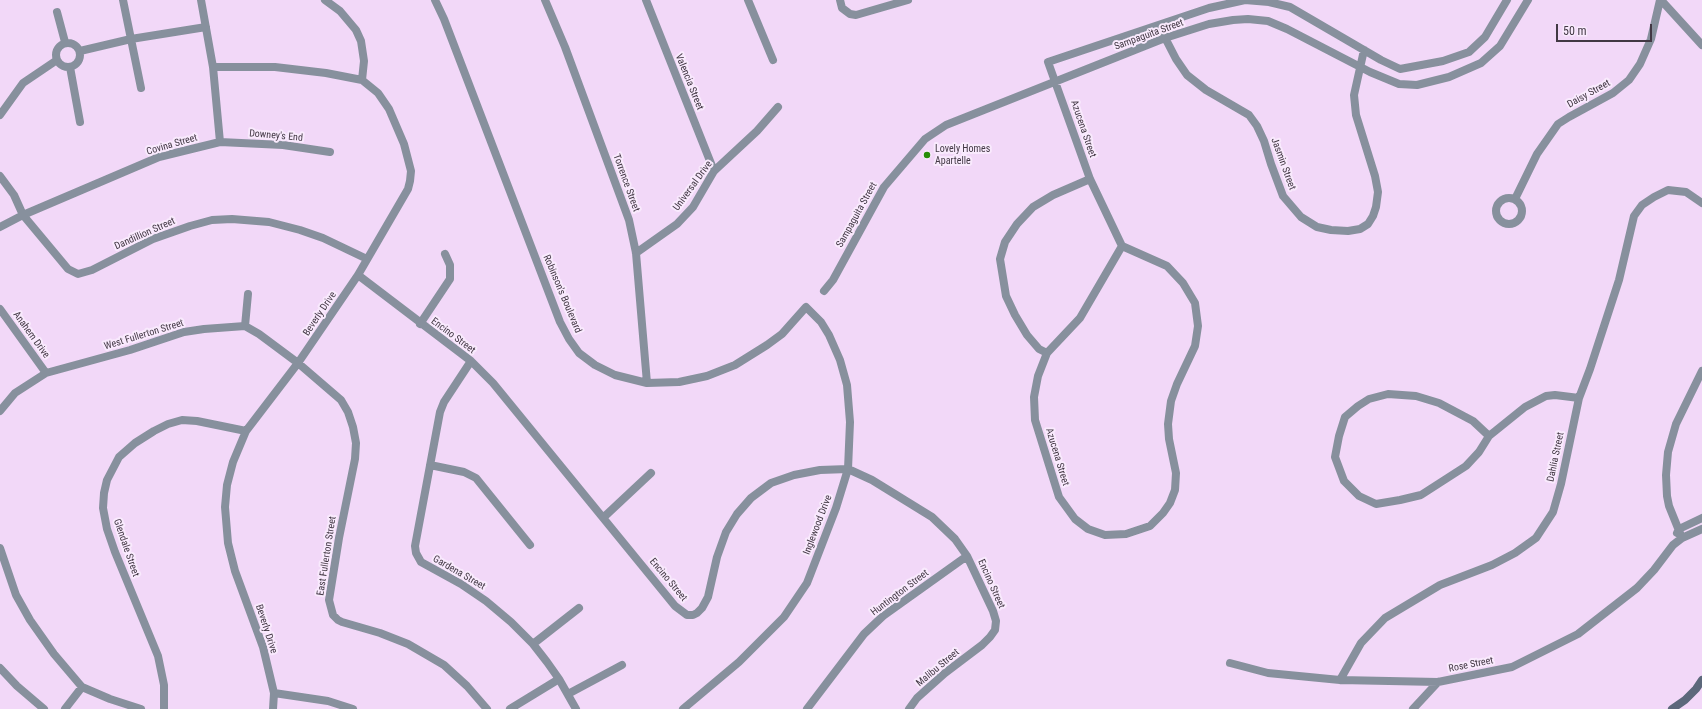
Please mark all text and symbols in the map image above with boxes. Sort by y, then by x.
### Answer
scale bar [1558,16,1654,42]
street label: Sampaguita Street [1113,17,1185,53]
text: 50 m [1563,24,1587,38]
street label: Valencia Street [672,52,706,112]
street label: Daisy Street [1565,77,1613,111]
street label: Azucena Street [1068,99,1098,159]
street label: Downey's End [249,128,303,144]
street label: Covina Street [145,132,199,158]
street label: Jasmin Street [1268,136,1298,192]
place label: Lovely Homes Apartelle [935,143,990,166]
marker: Lovely Homes Apartelle [922,150,932,160]
street label: Torrence Street [610,153,642,213]
street label: Universal Drive [671,159,715,213]
street label: Sampaguita Street [834,180,880,250]
street label: Dandillion Street [113,215,177,253]
street label: Robinson's Boulevard [540,253,584,335]
street label: Beverly Drive [301,290,339,338]
street label: Anahem Drive [10,309,52,361]
street label: Encino Street [428,315,478,357]
street label: West Fullerton Street [103,317,185,353]
street label: Azucena Street [1043,427,1071,487]
street label: Dahlia Street [1545,431,1567,483]
street label: Inglewood Drive [801,493,835,557]
street label: East Fullerton Street [315,515,339,597]
street label: Glendale Street [111,518,141,578]
street label: Gardena Street [431,553,487,593]
street label: Encino Street [647,556,689,604]
street label: Encino Street [975,558,1007,610]
street label: Huntington Street [869,567,931,619]
street label: Beverly Drive [252,603,280,655]
street label: Malibu Street [914,647,962,689]
street label: Rose Street [1448,655,1494,675]

